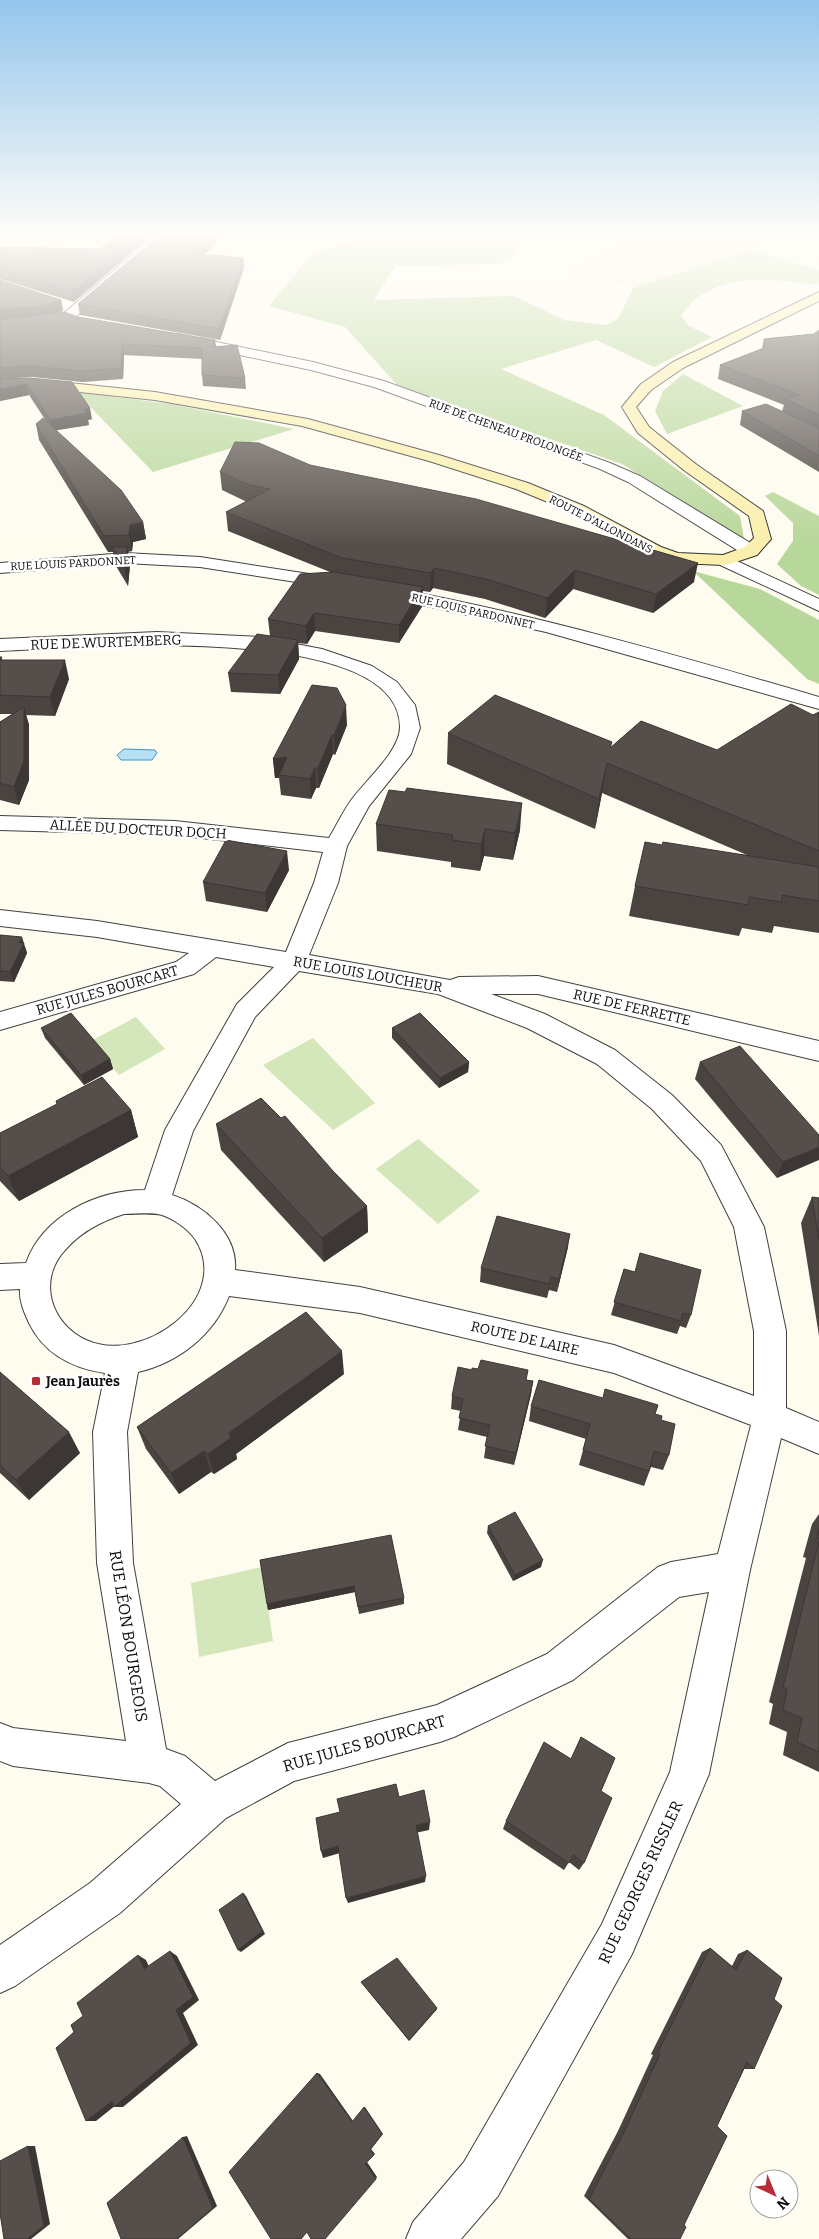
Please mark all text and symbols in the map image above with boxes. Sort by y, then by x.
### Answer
street label: RUE DE CHENEAU PROLONGÉE [427,396,585,464]
street label: ROUTE D'ALLONDANS [547,493,655,556]
street label: RUE LOUIS PARDONNET [10,554,137,573]
street label: RUE LOUIS PARDONNET [410,591,536,632]
street label: RUE DE WURTEMBERG [30,631,182,654]
street label: ALLÉE DU DOCTEUR DOCH [49,815,227,843]
street label: RUE LOUIS LOUCHEUR [292,953,444,996]
street label: RUE JULES BOURCART [34,962,180,1019]
street label: RUE DE FERRETTE [572,986,692,1029]
street label: ROUTE DE LAIRE [469,1318,581,1359]
place label: Jean Jaurès [45,1373,120,1390]
marker: Jean Jaurès [30,1375,42,1387]
street label: RUE LÉON BOURGEOIS [106,1549,152,1723]
street label: RUE JULES BOURCART [281,1711,448,1776]
street label: RUE GEORGES RISSLER [594,1797,687,1967]
north arrow [749,2169,799,2219]
text: N [773,2193,792,2213]

